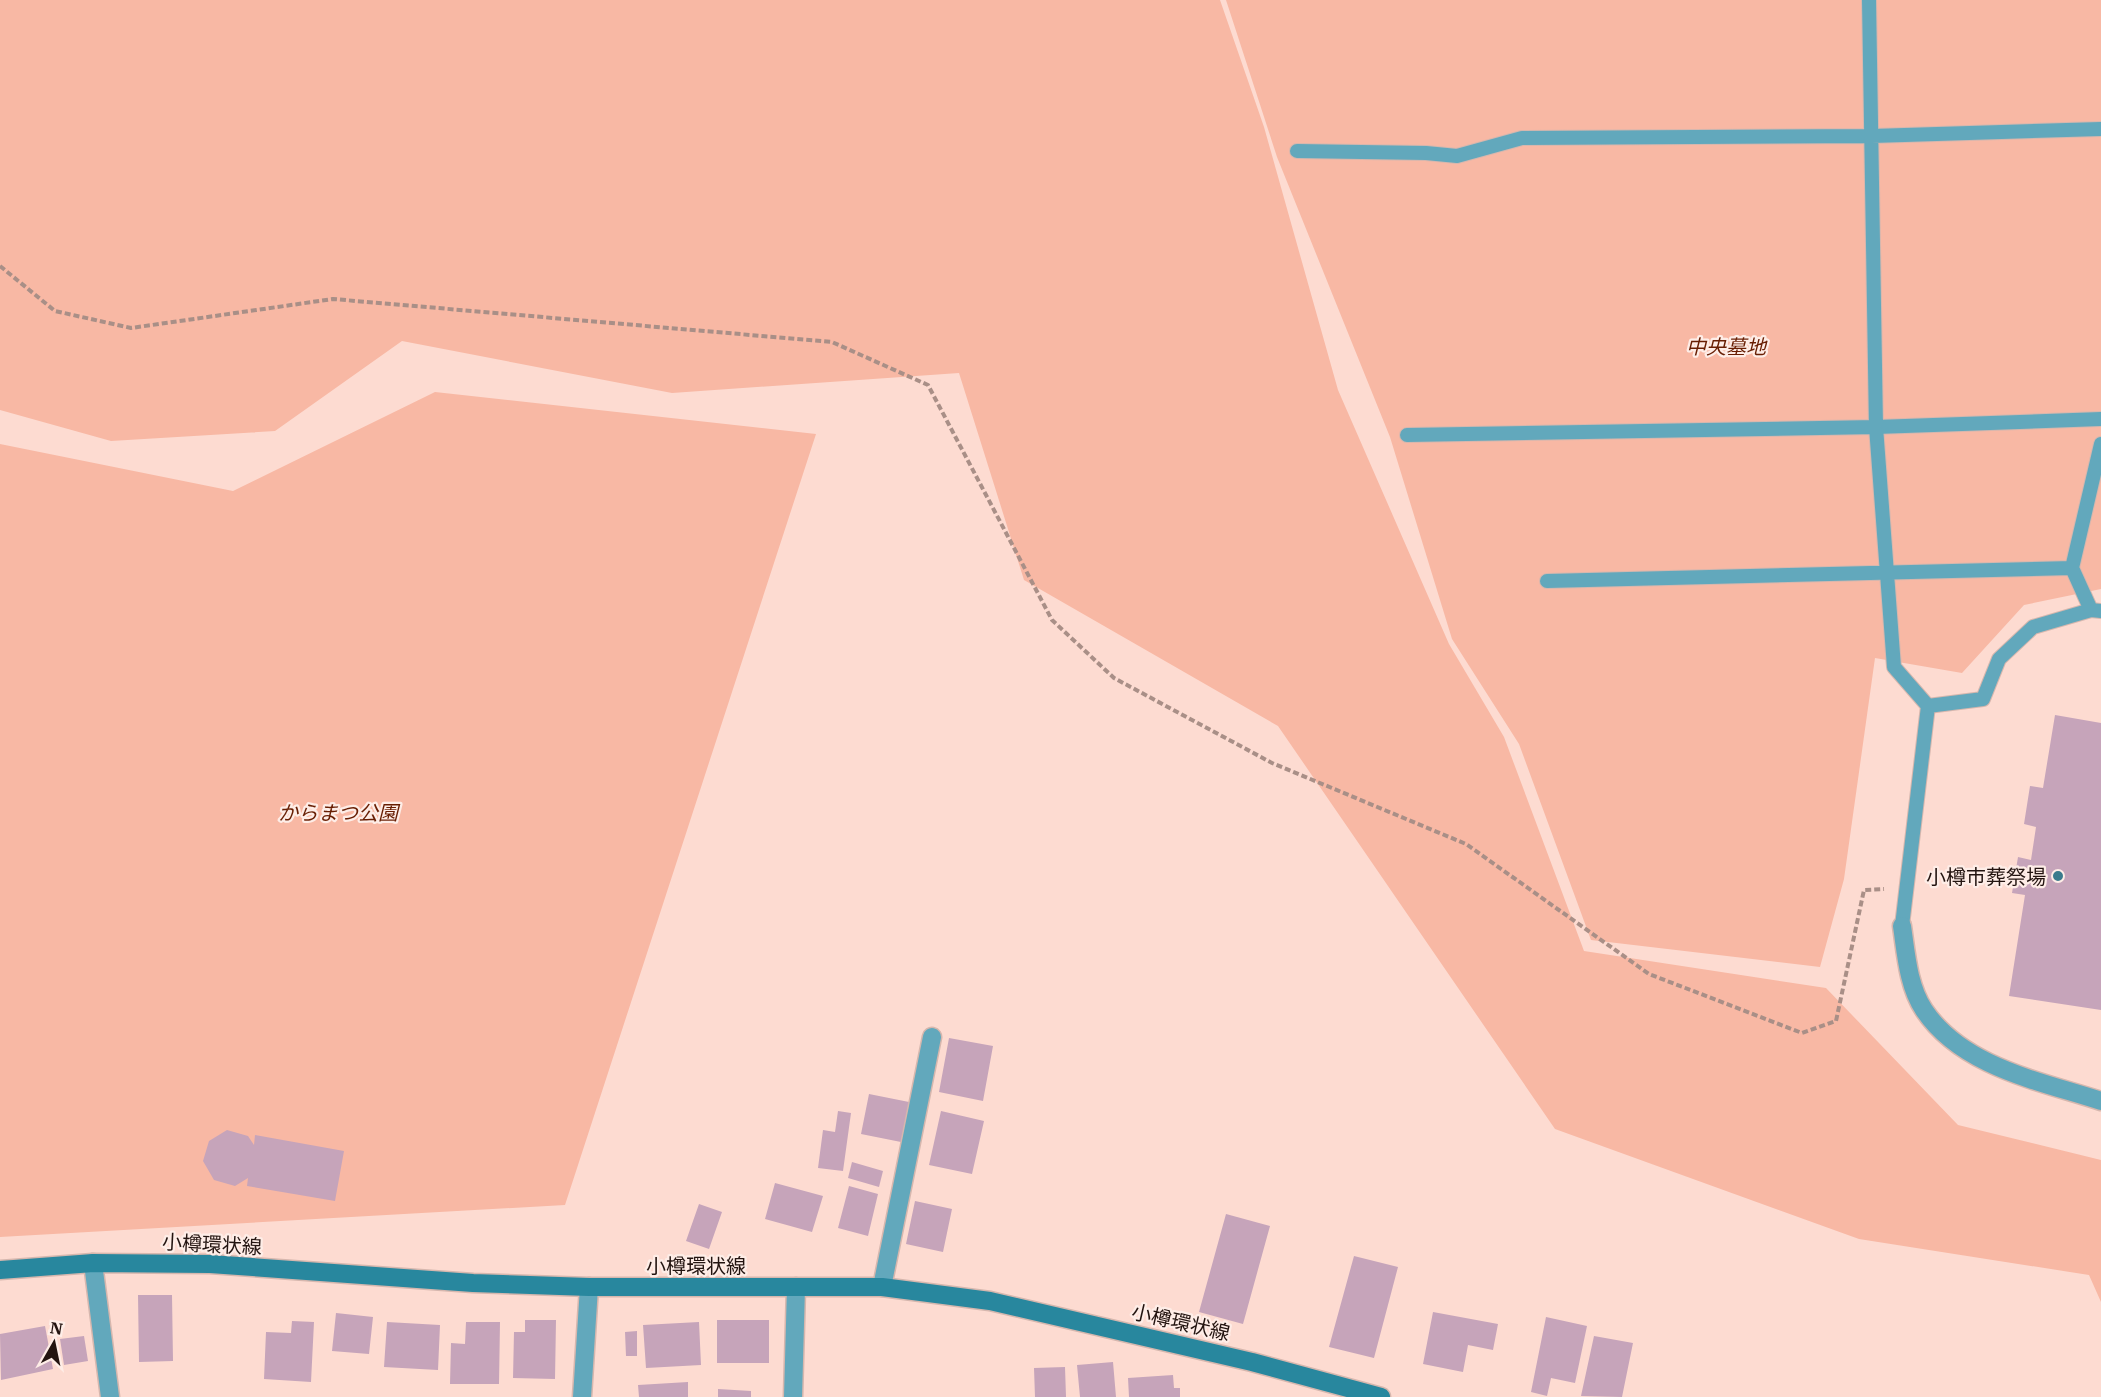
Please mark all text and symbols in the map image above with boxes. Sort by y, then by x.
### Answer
park label: 中央墓地 [1686,333,1768,360]
park label: からまつ公園 [278,799,401,826]
place label: 小樽市葬祭場 [1926,863,2046,890]
marker: 小樽市葬祭場 [2051,869,2065,883]
street label: 小樽環状線 [161,1228,263,1260]
street label: 小樽環状線 [646,1252,746,1279]
street label: 小樽環状線 [1129,1298,1233,1346]
north arrow [24,1313,84,1373]
text: N [49,1317,64,1339]

